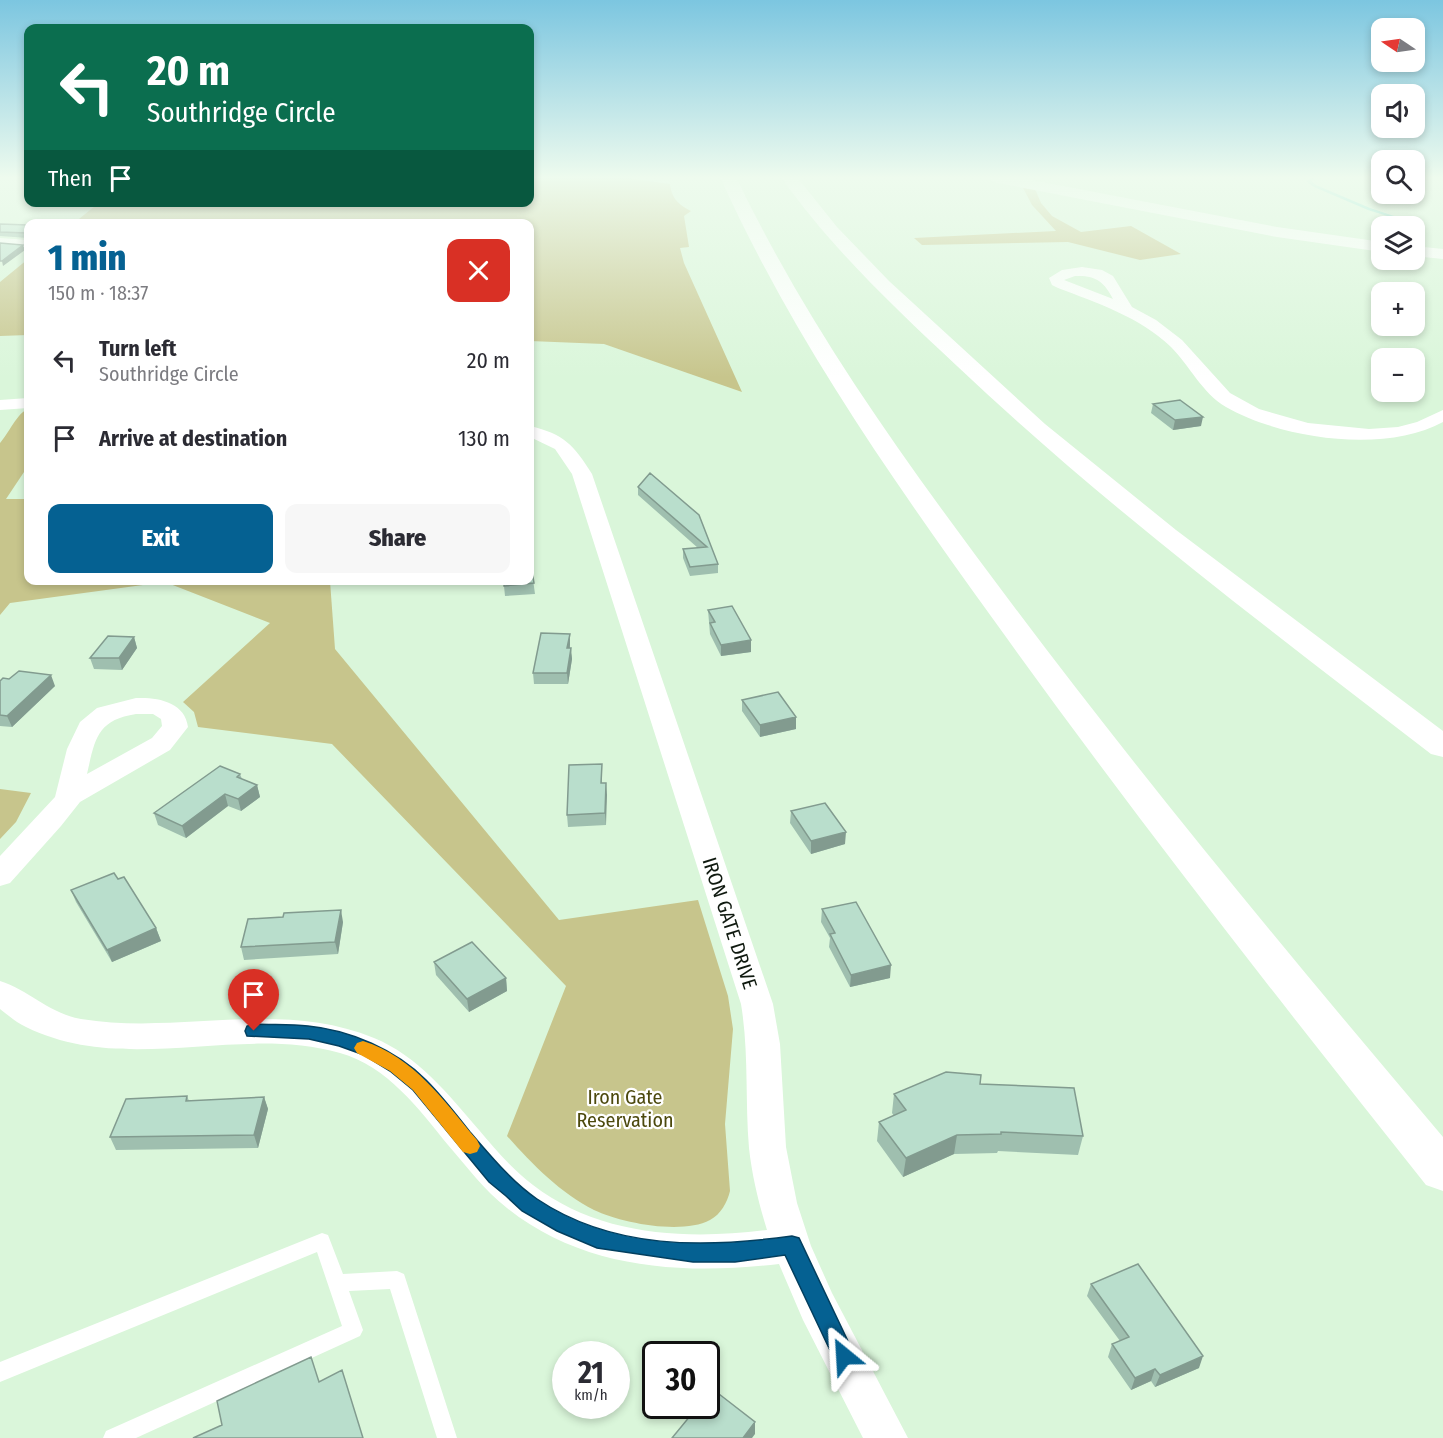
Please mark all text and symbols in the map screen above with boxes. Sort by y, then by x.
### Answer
north arrow [1371,18,1425,72]
map controls [1371,18,1425,402]
text: 20 m [147,46,230,96]
icon: left [48,48,126,126]
button: sound [1371,84,1425,138]
text: Southridge Circle [147,97,336,129]
button: search [1371,150,1425,204]
icon: arrive [104,162,137,195]
text: Then [48,165,92,192]
button: layers [1371,216,1425,270]
text: 1 min [48,236,126,280]
button: close [447,239,510,302]
text: 150 m · 18:37 [48,281,148,305]
button: + [1371,282,1425,336]
text: Turn left [99,335,177,362]
icon: left [48,344,81,377]
text: 20 m [467,347,510,374]
button: − [1371,348,1425,402]
text: Southridge Circle [99,362,239,386]
icon: arrive [48,422,81,455]
text: Arrive at destination [99,425,287,452]
text: 130 m [458,425,510,452]
button: Exit [48,504,273,573]
button: Share [285,504,510,573]
street label: IRON GATE DRIVE [697,854,763,992]
pin [228,969,279,1031]
icon: arrive [237,978,270,1011]
park label: Iron Gate Reservation [577,1085,673,1132]
position arrow [812,1324,876,1388]
speed limit sign: 30 [642,1341,720,1419]
text: 21 [578,1355,604,1391]
text: km/h [574,1386,608,1404]

